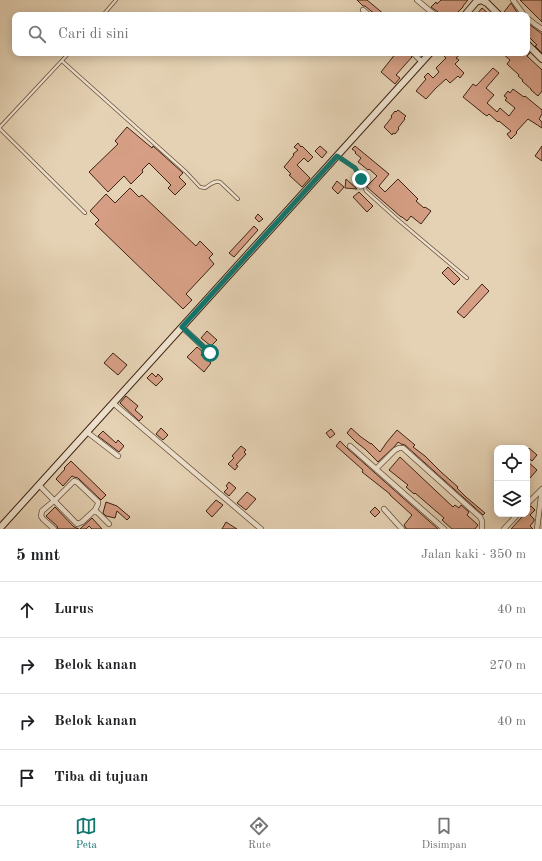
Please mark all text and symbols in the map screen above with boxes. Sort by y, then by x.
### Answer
search box [12,12,530,56]
icon: search [26,23,48,45]
text: Cari di sini [58,27,129,42]
route end [352,170,370,188]
route start [201,344,219,362]
map controls [494,445,530,517]
button: locate [494,445,530,481]
button: layers [494,481,530,517]
text: 5 mnt [16,547,60,564]
text: Jalan kaki · 350 m [421,548,526,561]
icon: ahead [16,599,38,621]
text: Lurus [54,602,94,617]
text: 40 m [497,603,526,616]
icon: right [16,655,38,677]
text: Belok kanan [54,658,137,673]
text: 270 m [489,659,526,672]
icon: right [16,711,38,733]
text: Belok kanan [54,714,137,729]
text: 40 m [497,715,526,728]
icon: arrive [16,767,38,789]
text: Tiba di tujuan [54,770,148,785]
tab: Peta [75,815,97,853]
tab: Rute [248,815,271,853]
tab: Disimpan [422,815,467,853]

